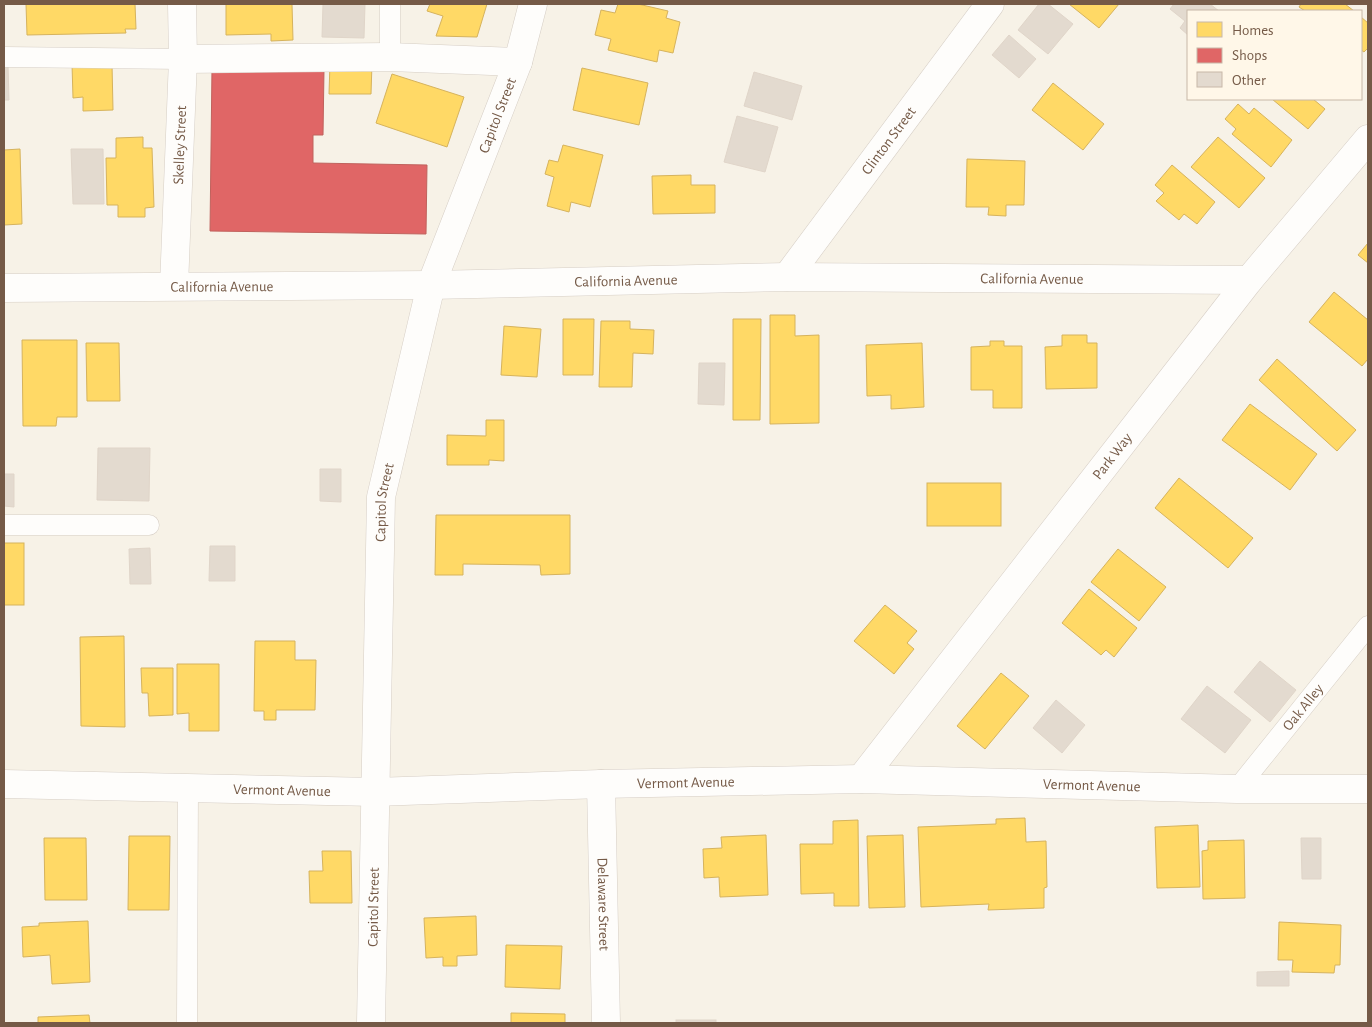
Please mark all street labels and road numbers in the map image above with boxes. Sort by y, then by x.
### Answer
street label: Capitol Street [476,75,519,155]
street label: Clinton Street [858,104,919,177]
street label: Skelley Street [171,105,189,185]
street label: California Avenue [980,271,1084,286]
street label: California Avenue [574,272,678,289]
street label: California Avenue [170,279,274,294]
street label: Park Way [1090,430,1135,482]
street label: Capitol Street [373,461,396,542]
street label: Oak Alley [1280,680,1326,733]
street label: Vermont Avenue [637,774,735,791]
street label: Vermont Avenue [1043,776,1141,794]
street label: Vermont Avenue [233,781,331,799]
street label: Delaware Street [595,857,612,951]
street label: Capitol Street [365,867,381,947]

